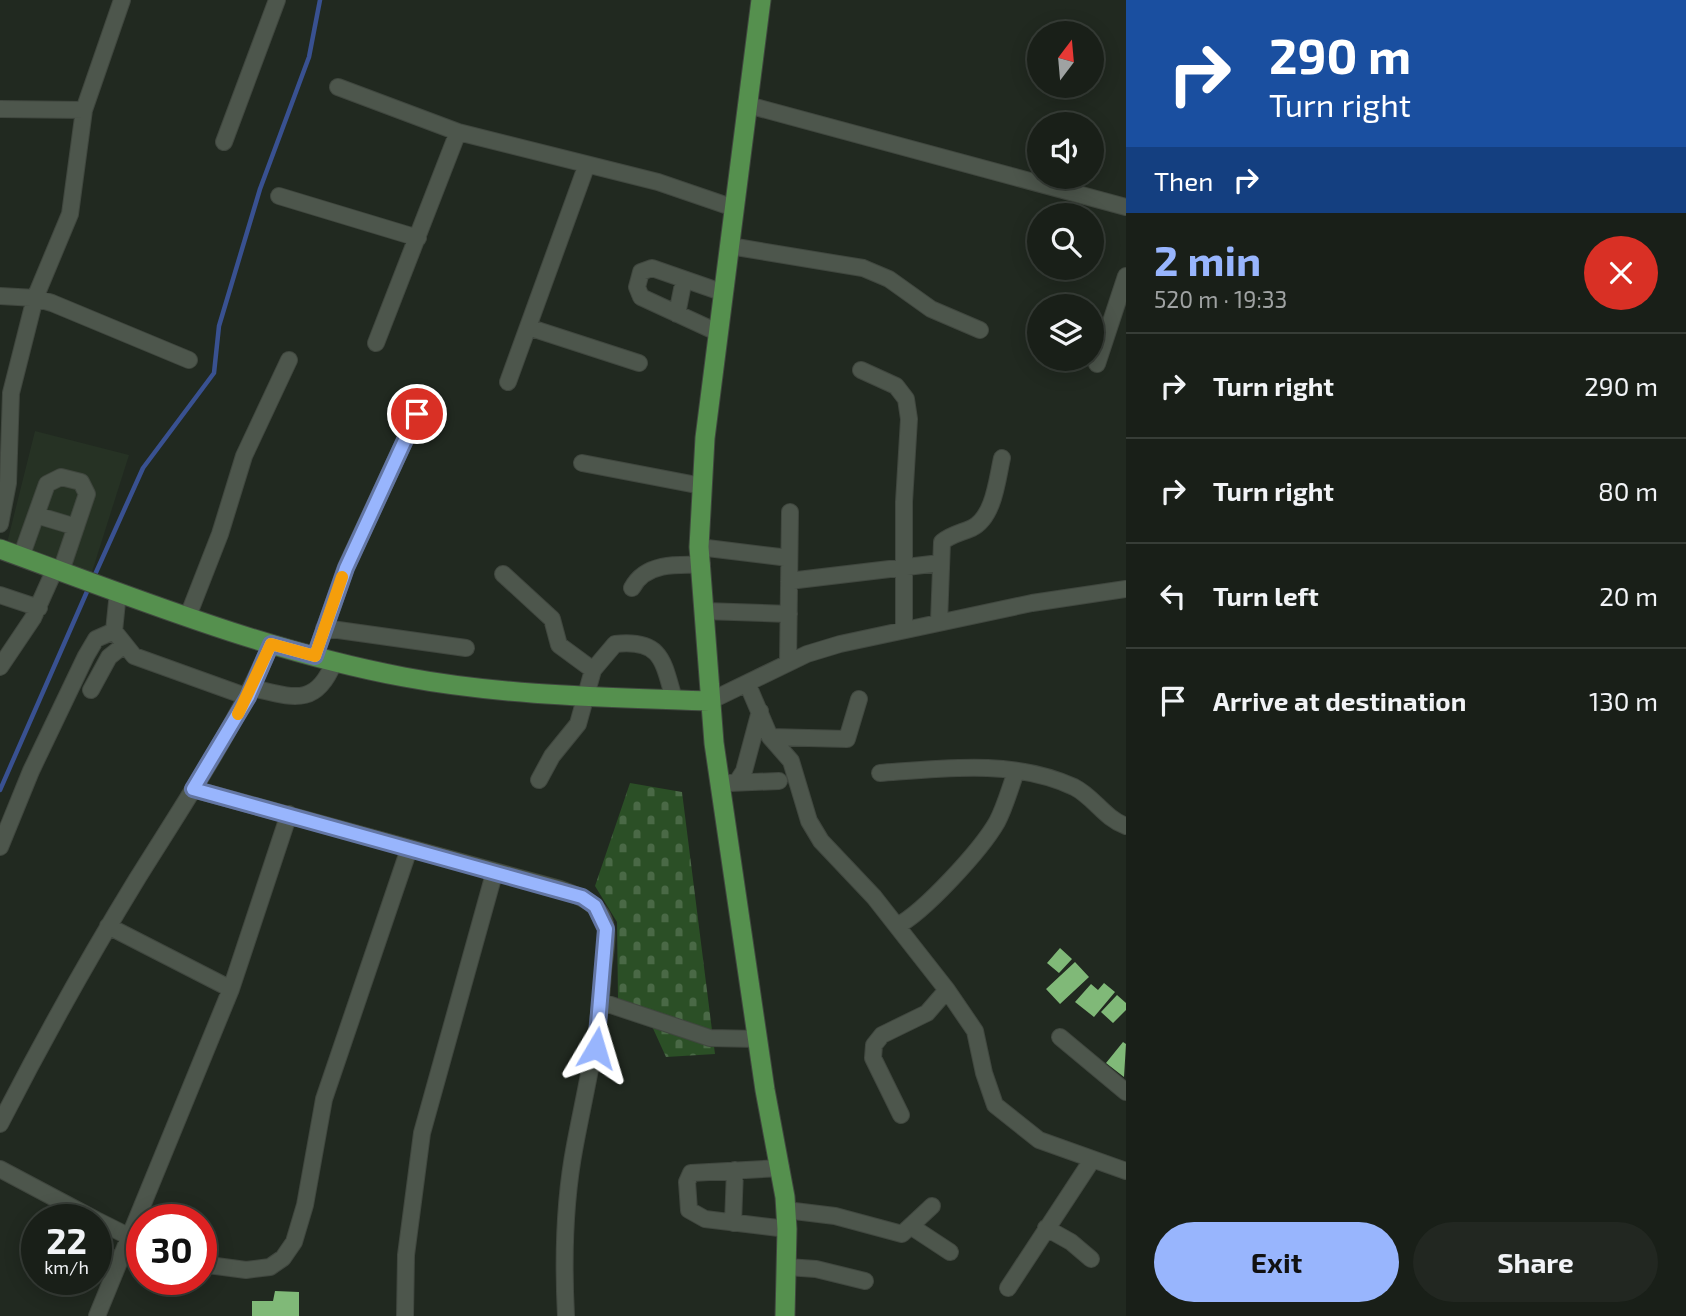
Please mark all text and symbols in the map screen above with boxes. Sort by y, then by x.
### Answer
north arrow [1027,21,1104,98]
map controls [1027,21,1104,371]
text: 290 m [1269,25,1411,84]
icon: right [1154,28,1245,119]
text: Turn right [1269,85,1411,123]
button: sound [1027,112,1104,189]
icon: right [1227,161,1265,199]
text: Then [1154,165,1213,196]
button: search [1027,203,1104,280]
text: 2 min [1154,234,1261,284]
button: close [1584,236,1658,310]
text: 520 m · 19:33 [1154,285,1287,313]
button: layers [1027,294,1104,371]
icon: right [1154,367,1192,405]
text: Turn right [1213,370,1334,401]
text: 290 m [1584,370,1658,401]
pin [387,384,447,444]
icon: arrive [398,395,436,433]
icon: right [1154,472,1192,510]
text: Turn right [1213,475,1334,506]
text: 80 m [1598,475,1658,506]
icon: left [1154,577,1192,615]
text: Turn left [1213,580,1319,611]
text: 20 m [1599,580,1658,611]
icon: arrive [1154,682,1192,720]
text: Arrive at destination [1213,685,1466,716]
text: 130 m [1589,685,1658,716]
position arrow [559,1011,633,1085]
speed limit sign: 30 [126,1204,217,1295]
text: 22 [46,1219,87,1261]
button: Exit [1154,1222,1399,1302]
button: Share [1413,1222,1658,1302]
text: km/h [44,1256,89,1278]

